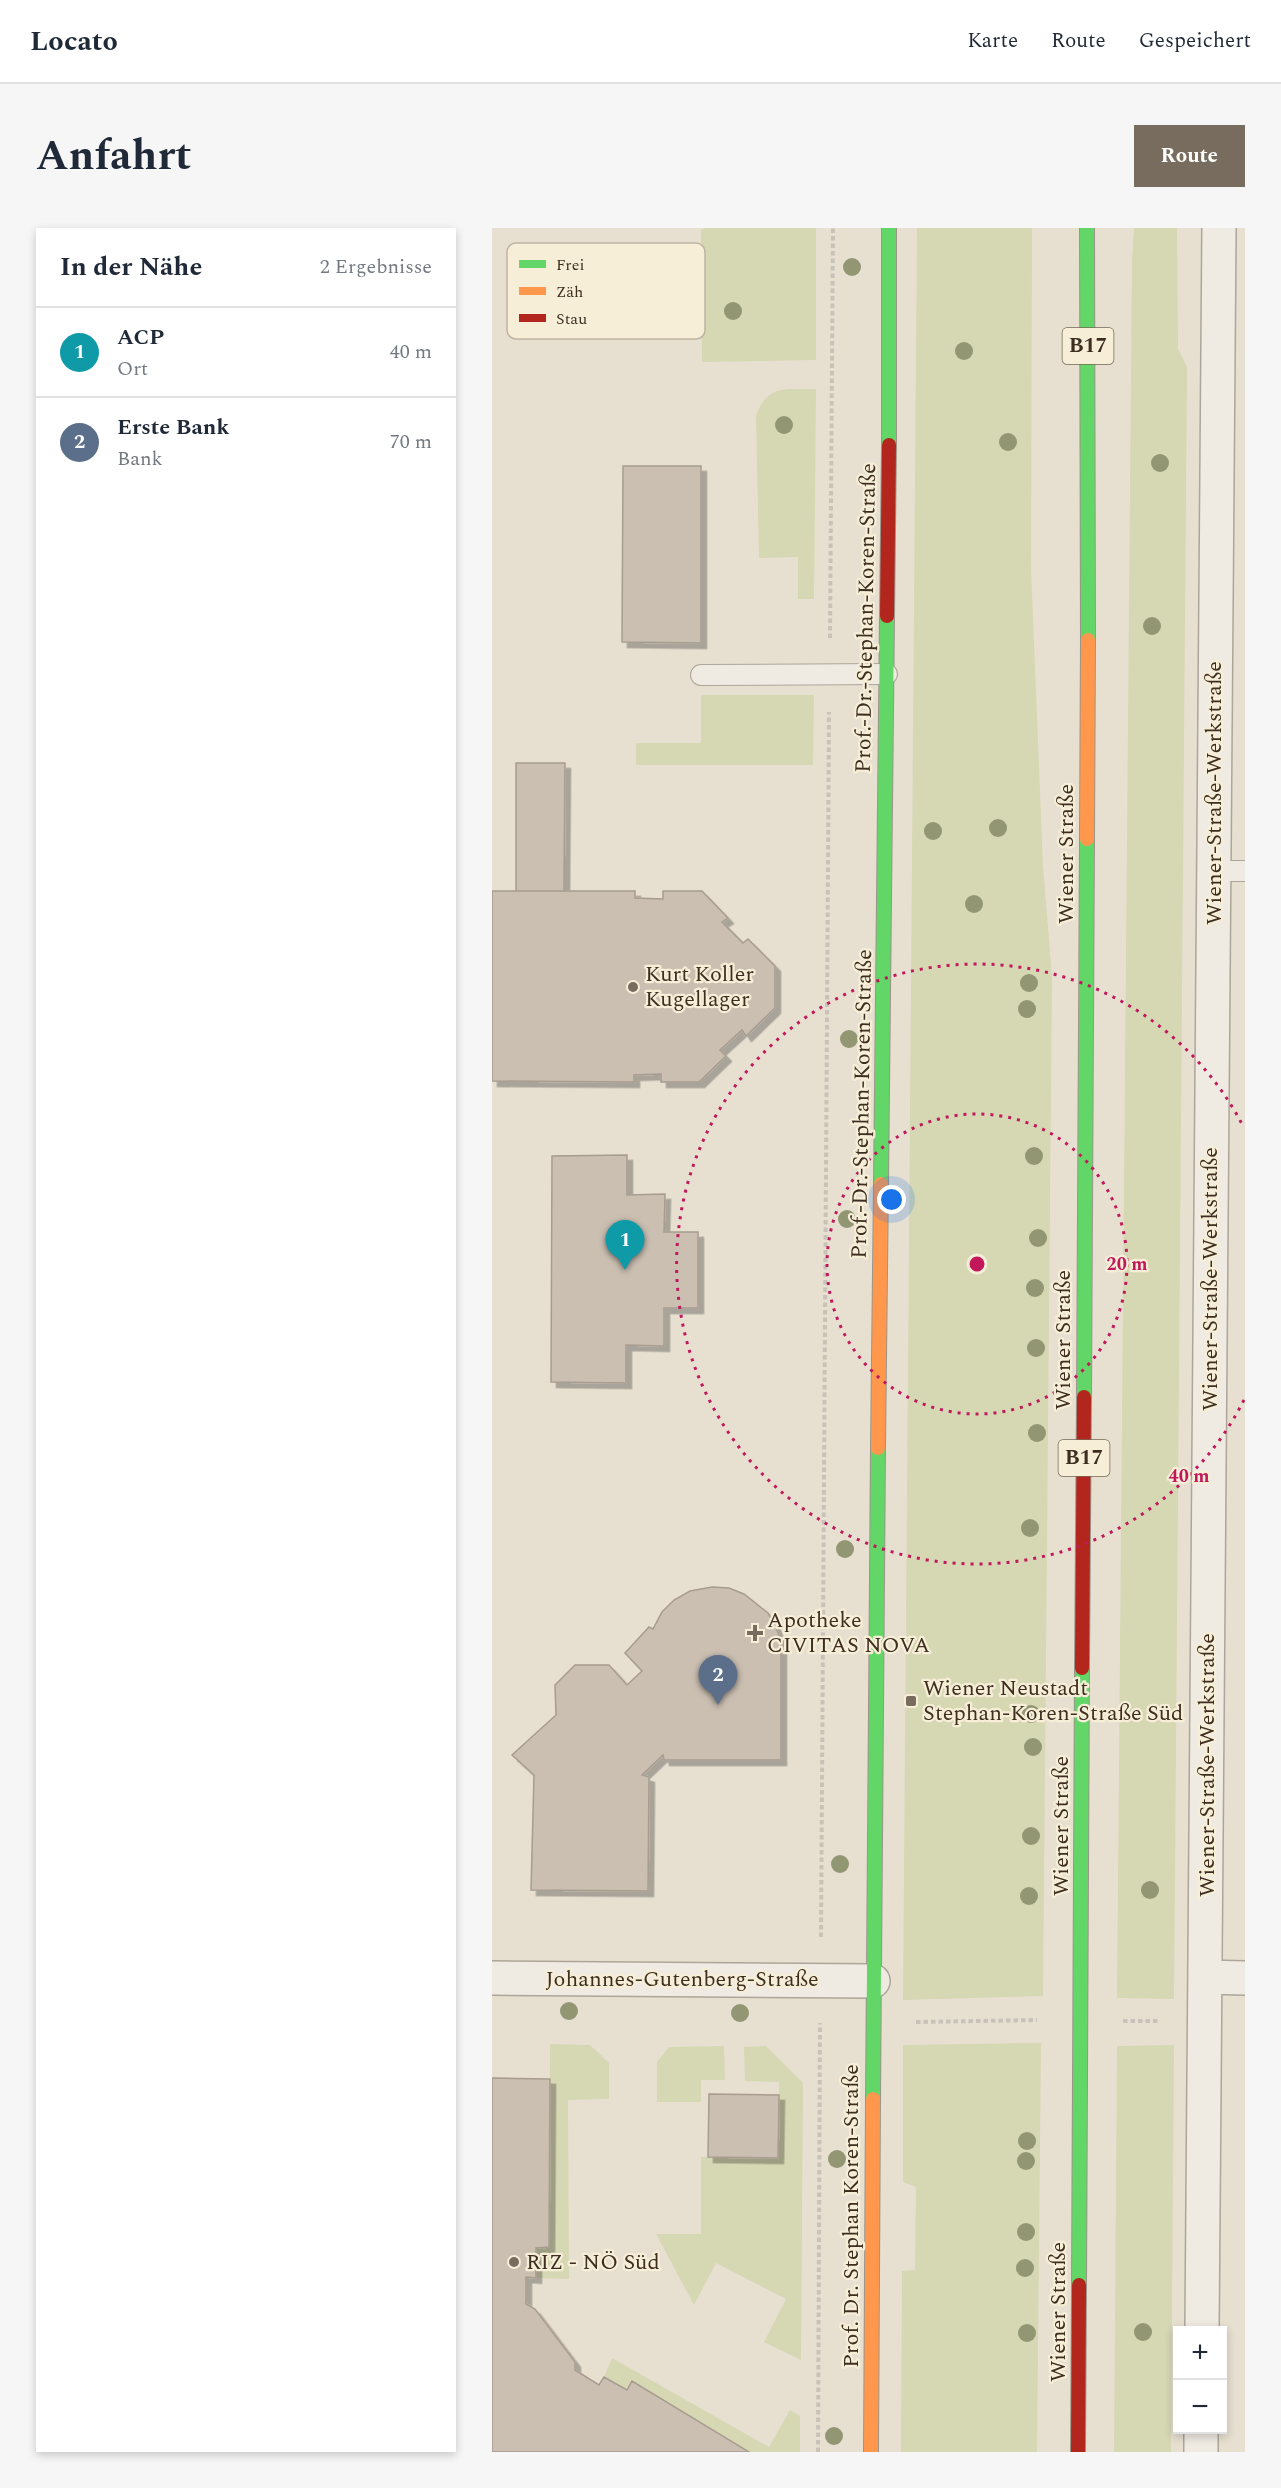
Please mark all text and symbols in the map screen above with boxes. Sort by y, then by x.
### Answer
text: Locato [30,20,118,63]
text: Karte [967,25,1018,57]
text: Route [1051,25,1106,57]
text: Gespeichert [1139,25,1251,57]
text: Anfahrt [36,125,192,188]
button: Route [1134,125,1245,187]
legend [507,243,705,339]
text: In der Nähe [60,247,202,287]
text: 2 Ergebnisse [320,252,432,282]
text: Frei [556,253,584,277]
text: Zäh [556,280,583,304]
text: Stau [556,307,587,331]
text: ACP [117,321,164,354]
road number: B17 [1062,328,1114,364]
text: 1 [74,337,85,367]
text: 40 m [390,337,432,367]
text: Ort [117,354,148,384]
text: Erste Bank [117,411,230,444]
text: 2 [74,427,85,457]
text: 70 m [390,427,432,457]
text: Bank [117,444,163,474]
street label: Prof.-Dr.-Stephan-Koren-Straße [847,463,885,773]
street label: Wiener-Straße-Werkstraße [1198,661,1231,925]
street label: Wiener Straße [1050,784,1083,924]
street label: Prof.-Dr.-Stephan-Koren-Straße [843,949,881,1259]
place label: Kurt Koller Kugellager [645,958,754,1016]
marker: Kurt Koller Kugellager [626,980,640,994]
street label: Wiener-Straße-Werkstraße [1194,1147,1227,1411]
your location [877,1185,906,1214]
pin: 1 [606,1220,644,1270]
text: 20 m [1107,1251,1147,1278]
centre of rings [967,1254,987,1274]
street label: Wiener Straße [1047,1270,1080,1410]
road number: B17 [1058,1440,1110,1476]
text: 40 m [1169,1463,1209,1490]
place label: Apotheke CIVITAS NOVA [767,1604,930,1662]
marker: Apotheke CIVITAS NOVA [748,1626,762,1640]
street label: Wiener-Straße-Werkstraße [1191,1633,1224,1897]
pin: 2 [698,1656,738,1705]
place label: Wiener Neustadt Stephan-Koren-Straße Süd [923,1672,1183,1730]
marker: Wiener Neustadt Stephan-Koren-Straße Süd [904,1694,918,1708]
street label: Wiener Straße [1045,1756,1078,1896]
street label: Johannes-Gutenberg-Straße [545,1963,819,1996]
street label: Prof. Dr. Stephan Koren-Straße [835,2064,868,2368]
street label: Wiener Straße [1042,2242,1075,2382]
place label: RIZ - NÖ Süd [526,2246,660,2279]
marker: RIZ - NÖ Süd [507,2255,521,2269]
map controls [1173,2326,1227,2434]
button: + [1173,2326,1227,2380]
button: − [1173,2380,1227,2434]

